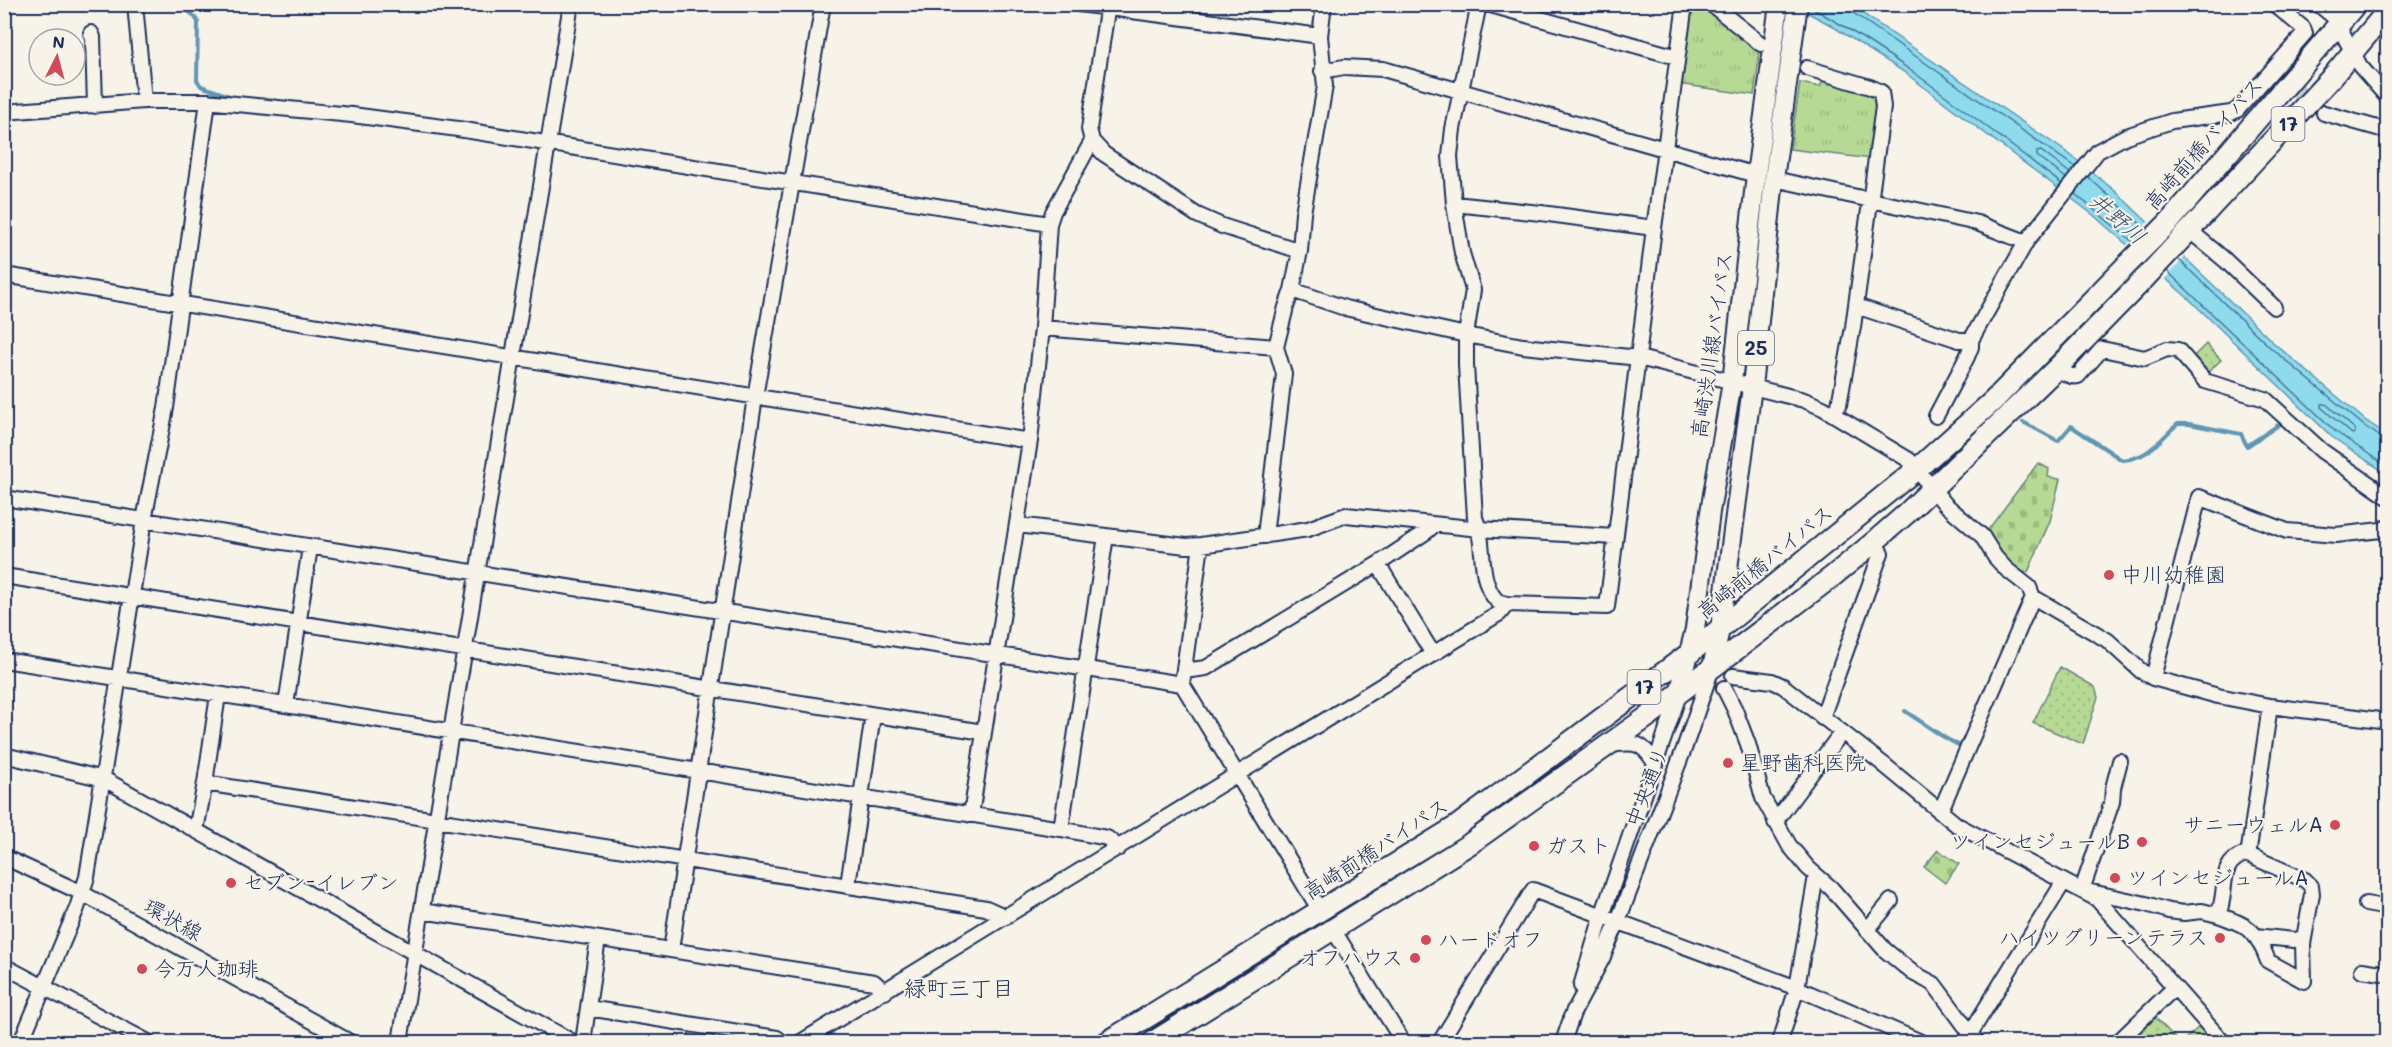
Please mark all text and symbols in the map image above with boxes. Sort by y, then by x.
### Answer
north arrow [27,27,87,87]
text: N [51,31,66,53]
street label: 高崎前橋バイパス [2138,71,2268,215]
road number: 17 [2272,107,2304,141]
water label: 井野川 [2084,185,2153,250]
street label: 高崎渋川線バイパス [1684,250,1737,440]
road number: 25 [1738,331,1774,365]
street label: 高崎前橋バイパス [1690,498,1838,624]
place label: 中川幼稚園 [2121,560,2226,587]
marker: 中川幼稚園 [2102,568,2116,582]
road number: 17 [1628,670,1660,704]
street label: 中央通り [1618,742,1673,831]
place label: 星野歯科医院 [1740,748,1866,775]
marker: 星野歯科医院 [1721,756,1735,770]
street label: 高崎前橋バイパス [1298,791,1453,905]
place label: サニーウェルA [2183,810,2323,837]
marker: サニーウェルA [2328,818,2342,832]
place label: ツインセジュールB [1950,827,2130,854]
place label: ガスト [1546,831,1611,858]
marker: ツインセジュールB [2135,835,2149,849]
marker: ガスト [1527,839,1541,853]
place label: ツインセジュールA [2127,863,2309,890]
place label: セブン-イレブン [243,868,399,895]
marker: ツインセジュールA [2108,871,2122,885]
marker: セブン-イレブン [224,876,238,890]
street label: 環状線 [140,892,208,946]
place label: ハイツグリーンテラス [1999,923,2208,950]
place label: ハードオフ [1438,925,1543,952]
marker: ハイツグリーンテラス [2213,931,2227,945]
marker: ハードオフ [1419,933,1433,947]
place label: オフハウス [1299,943,1403,970]
marker: オフハウス [1408,951,1422,965]
place label: 今万人珈琲 [154,954,259,981]
marker: 今万人珈琲 [135,962,149,976]
district label: 緑町三丁目 [904,973,1014,1002]

